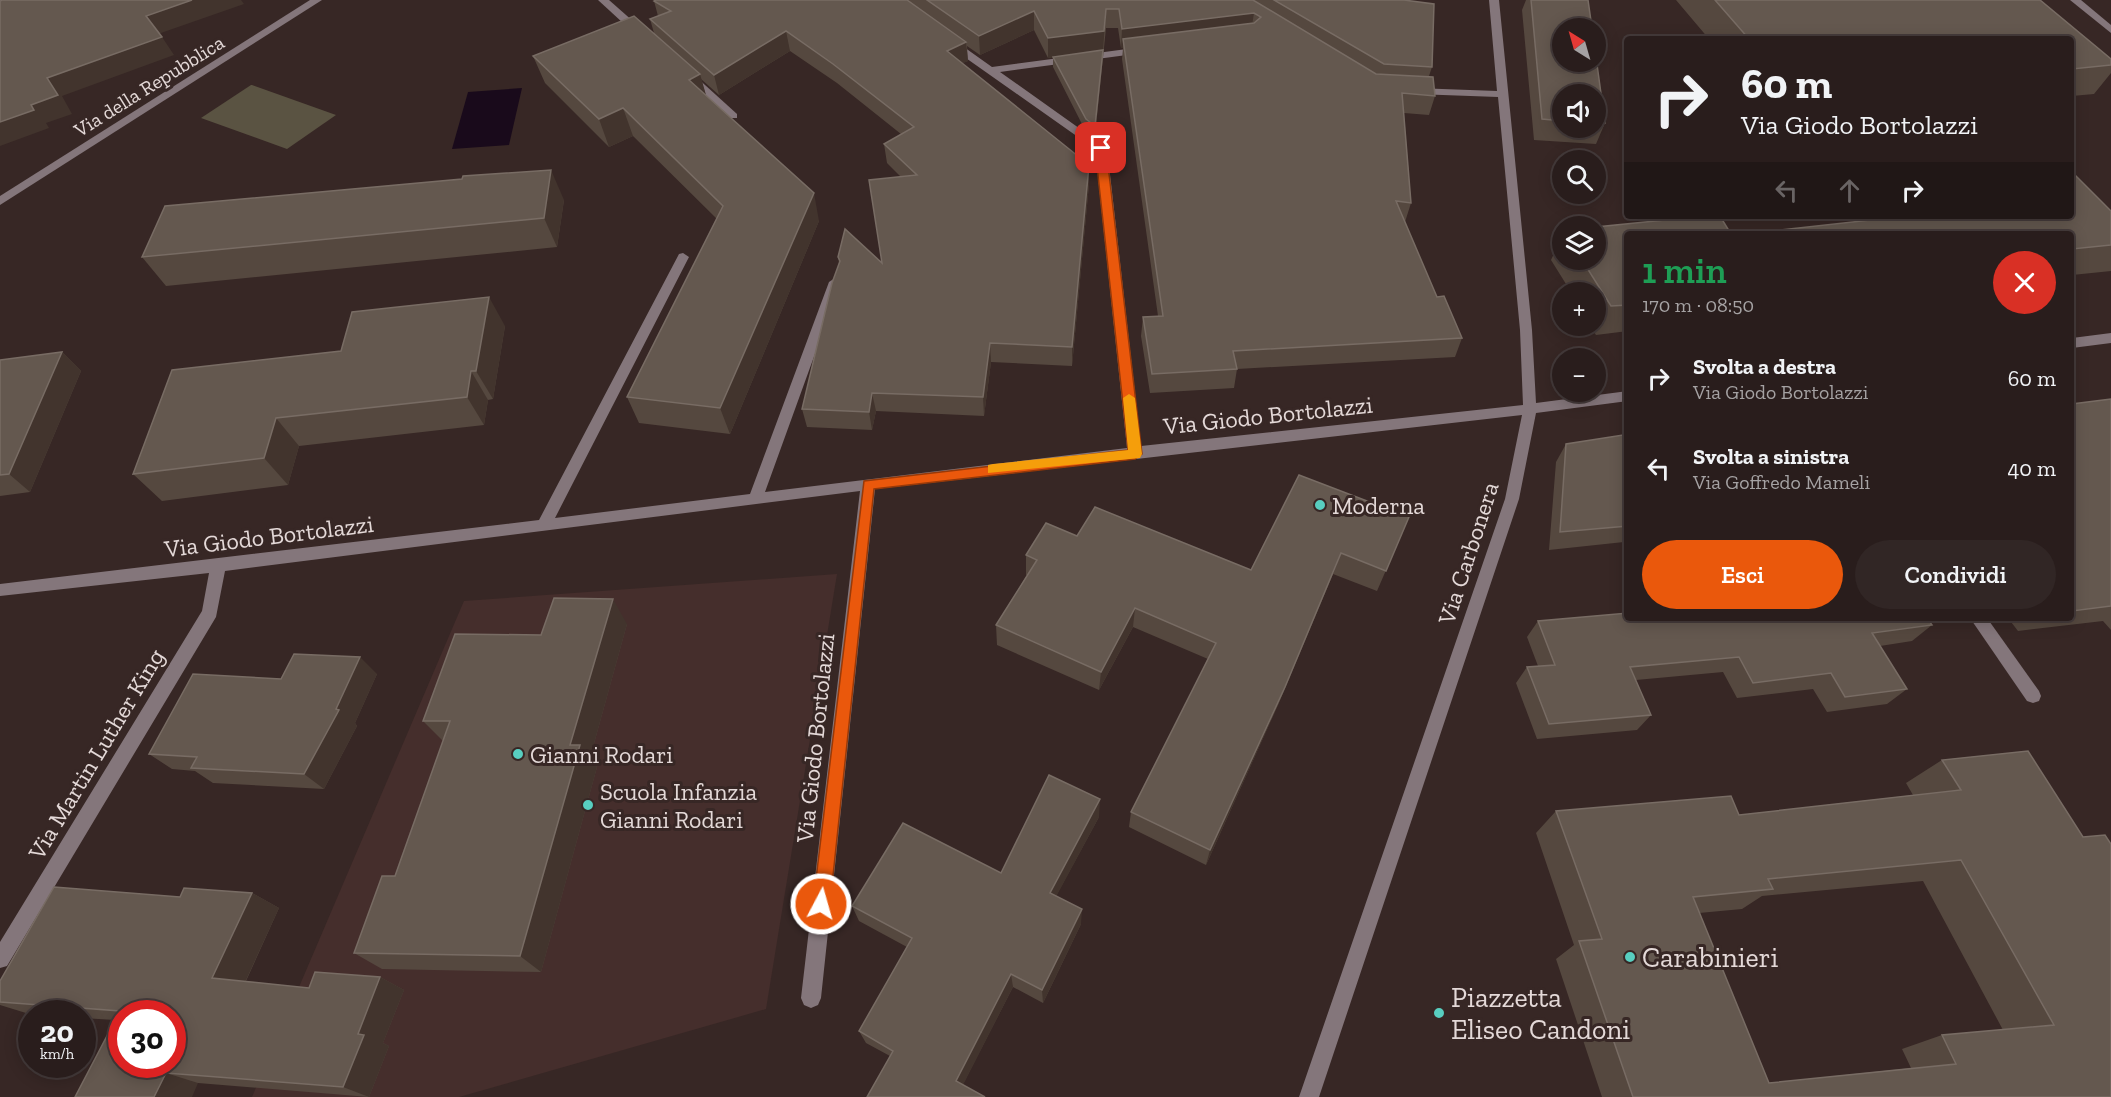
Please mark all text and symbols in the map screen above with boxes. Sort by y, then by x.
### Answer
north arrow [1552,18,1606,72]
map controls [1552,18,1606,402]
street label: Via della Repubblica [69,30,229,142]
text: 60 m [1741,58,1832,109]
icon: right [1642,60,1720,138]
button: sound [1552,84,1606,138]
text: Via Giodo Bortolazzi [1741,109,1978,141]
pin [1075,122,1126,173]
icon: arrive [1084,131,1117,164]
button: search [1552,150,1606,204]
icon: left [1770,174,1803,207]
icon: ahead [1833,174,1866,207]
icon: right [1896,174,1929,207]
button: layers [1552,216,1606,270]
text: 1 min [1642,249,1727,292]
button: close [1993,251,2056,314]
button: + [1552,282,1606,336]
text: 170 m · 08:50 [1642,293,1754,317]
button: − [1552,348,1606,402]
text: Svolta a destra [1693,353,1836,380]
icon: right [1642,362,1675,395]
text: 60 m [2008,365,2056,392]
text: Via Giodo Bortolazzi [1693,380,1868,404]
street label: Via Giodo Bortolazzi [1161,390,1374,441]
text: Svolta a sinistra [1693,443,1849,470]
icon: left [1642,452,1675,485]
text: 40 m [2007,455,2056,482]
text: Via Goffredo Mameli [1693,470,1870,494]
street label: Via Carbonera [1431,478,1505,629]
place label: Moderna [1332,491,1425,520]
marker: Moderna [1313,498,1327,512]
street label: Via Giodo Bortolazzi [162,509,375,563]
button: Esci [1642,540,1843,609]
button: Condividi [1855,540,2056,609]
street label: Via Giodo Bortolazzi [789,632,840,845]
street label: Via Martin Luther King [21,643,170,865]
place label: Gianni Rodari [530,740,673,769]
marker: Gianni Rodari [511,747,525,761]
place label: Scuola Infanzia Gianni Rodari [600,777,757,834]
marker: Scuola Infanzia Gianni Rodari [581,798,595,812]
position arrow [789,872,853,936]
place label: Carabinieri [1642,941,1778,974]
marker: Carabinieri [1623,950,1637,964]
place label: Piazzetta Eliseo Candoni [1451,981,1630,1046]
speed limit sign: 30 [108,1000,186,1078]
marker: Piazzetta Eliseo Candoni [1432,1006,1446,1020]
text: 20 [40,1014,74,1050]
text: km/h [40,1045,74,1063]

